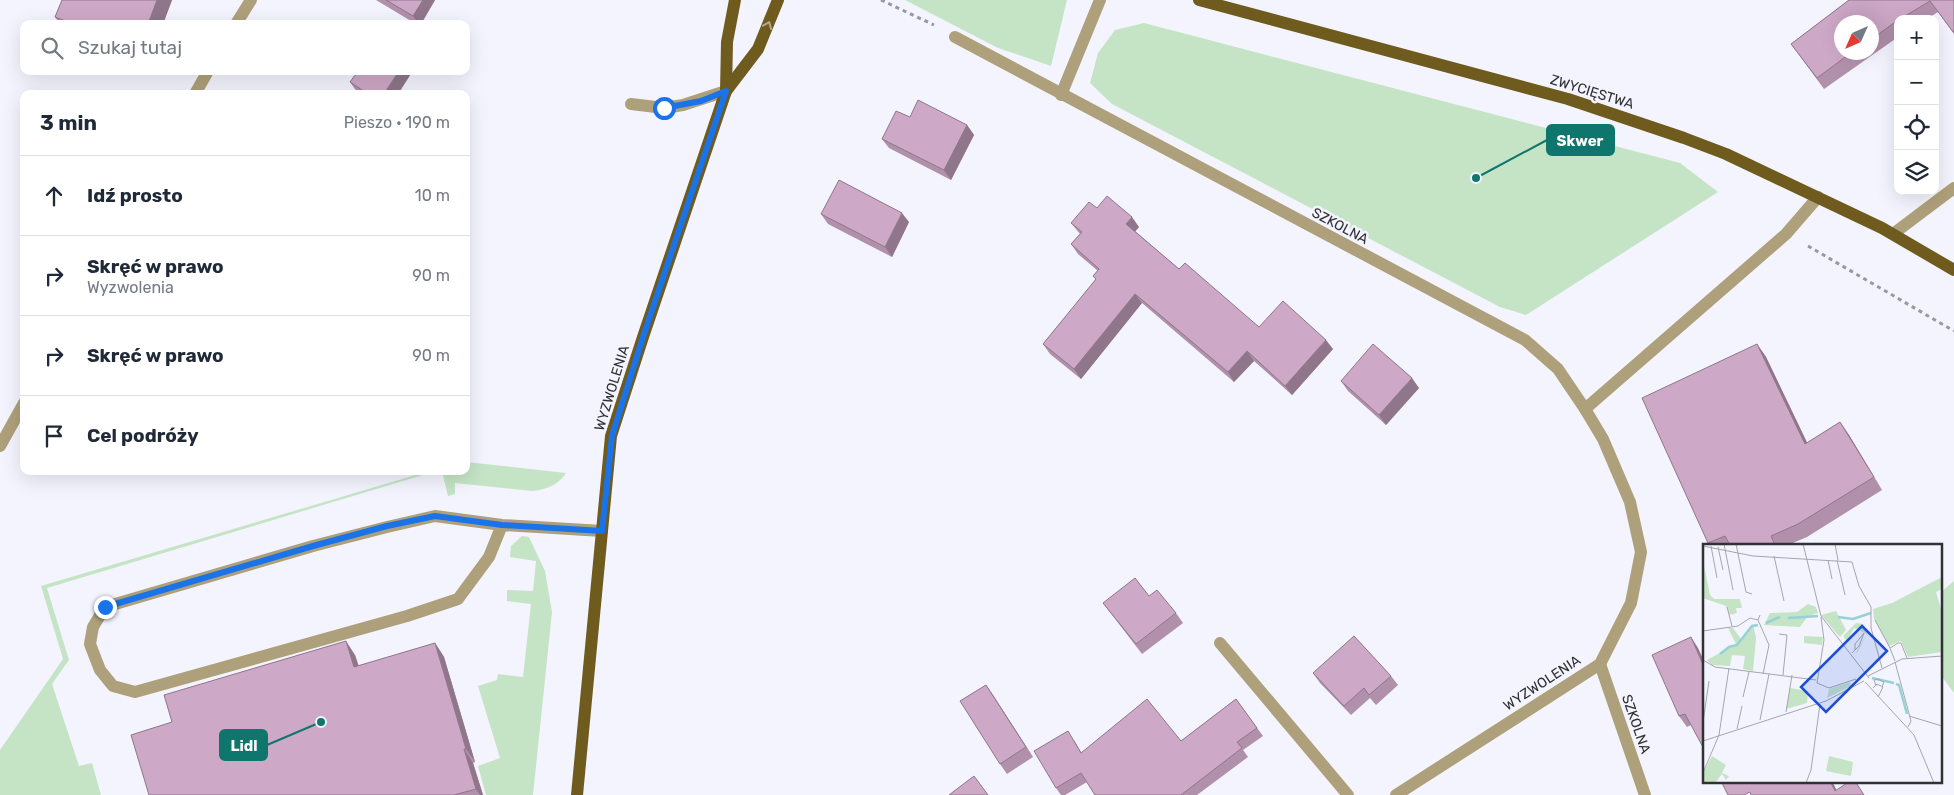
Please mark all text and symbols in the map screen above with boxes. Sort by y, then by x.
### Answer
north arrow [1834,15,1879,60]
map controls [1894,15,1939,195]
button: + [1894,15,1939,60]
search box [20,20,470,75]
one-way arrow [762,21,773,30]
icon: search [38,34,66,62]
text: Szukaj tutaj [78,36,182,59]
button: − [1894,60,1939,105]
street label: ZWYCIĘSTWA [1548,71,1637,113]
route start [653,97,676,120]
button: locate [1894,105,1939,150]
text: 3 min [40,110,97,135]
text: Pieszo · 190 m [344,113,450,132]
callout: Skwer [1547,125,1614,155]
text: Skwer [1557,132,1604,150]
button: layers [1894,150,1939,195]
icon: ahead [40,182,68,210]
text: Idź prosto [87,184,183,207]
text: 10 m [415,186,450,205]
street label: SZKOLNA [1309,204,1372,248]
text: Skręć w prawo [87,255,224,278]
icon: right [40,262,68,290]
text: 90 m [412,266,450,285]
text: Wyzwolenia [87,278,174,297]
icon: right [40,342,68,370]
street label: WYZWOLENIA [591,343,633,433]
text: Skręć w prawo [87,344,224,367]
text: 90 m [412,346,450,365]
icon: arrive [40,422,68,450]
text: Cel podróży [87,424,199,447]
inset map [1703,544,1942,782]
route end [94,596,117,619]
street label: WYZWOLENIA [1500,651,1584,714]
street label: SZKOLNA [1618,692,1654,756]
callout: Lidl [220,730,267,760]
text: Lidl [230,737,258,755]

